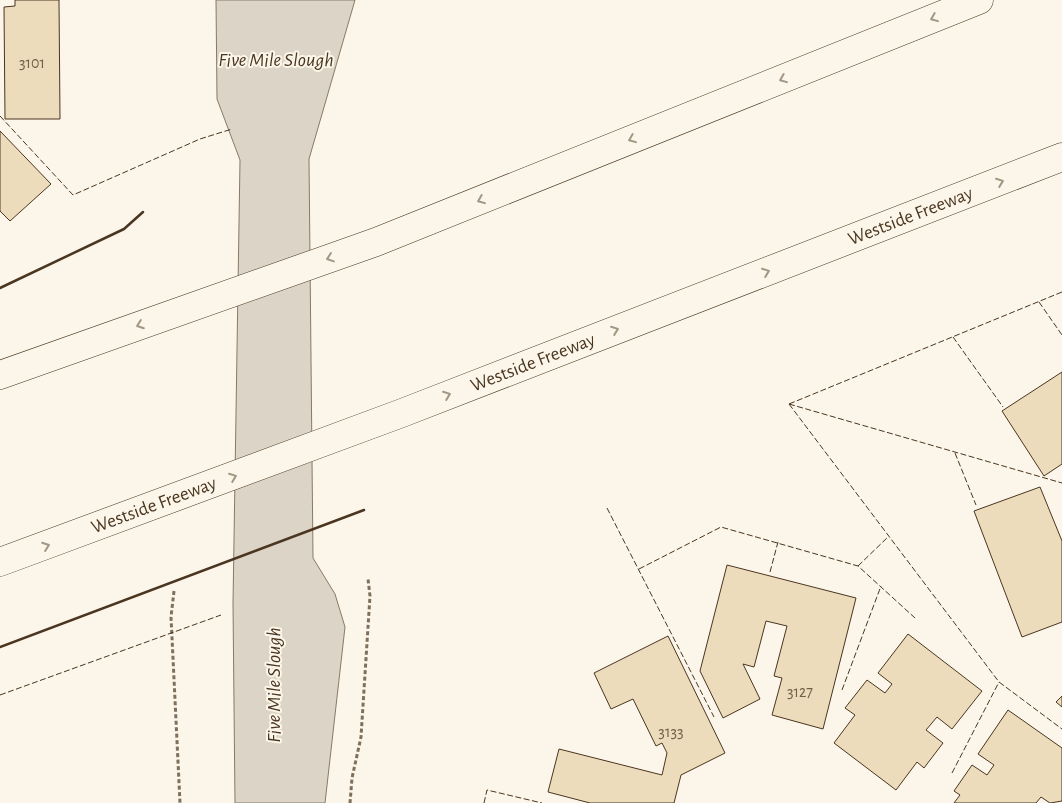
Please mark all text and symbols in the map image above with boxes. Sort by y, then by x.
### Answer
one-way arrow [930,12,939,22]
water label: Five Mile Slough [218,50,334,70]
house number: 3101 [19,55,45,71]
one-way arrow [779,72,788,83]
one-way arrow [628,133,637,143]
one-way arrow [995,177,1004,188]
street label: Westside Freeway [846,183,975,248]
one-way arrow [477,193,486,204]
one-way arrow [326,252,335,262]
one-way arrow [762,268,770,278]
one-way arrow [137,319,145,329]
one-way arrow [610,326,619,336]
street label: Westside Freeway [468,330,598,395]
one-way arrow [442,391,451,401]
one-way arrow [228,472,237,483]
street label: Westside Freeway [89,473,219,537]
one-way arrow [41,542,50,552]
water label: Five Mile Slough [264,627,284,743]
house number: 3127 [787,684,813,700]
house number: 3133 [658,724,684,740]

